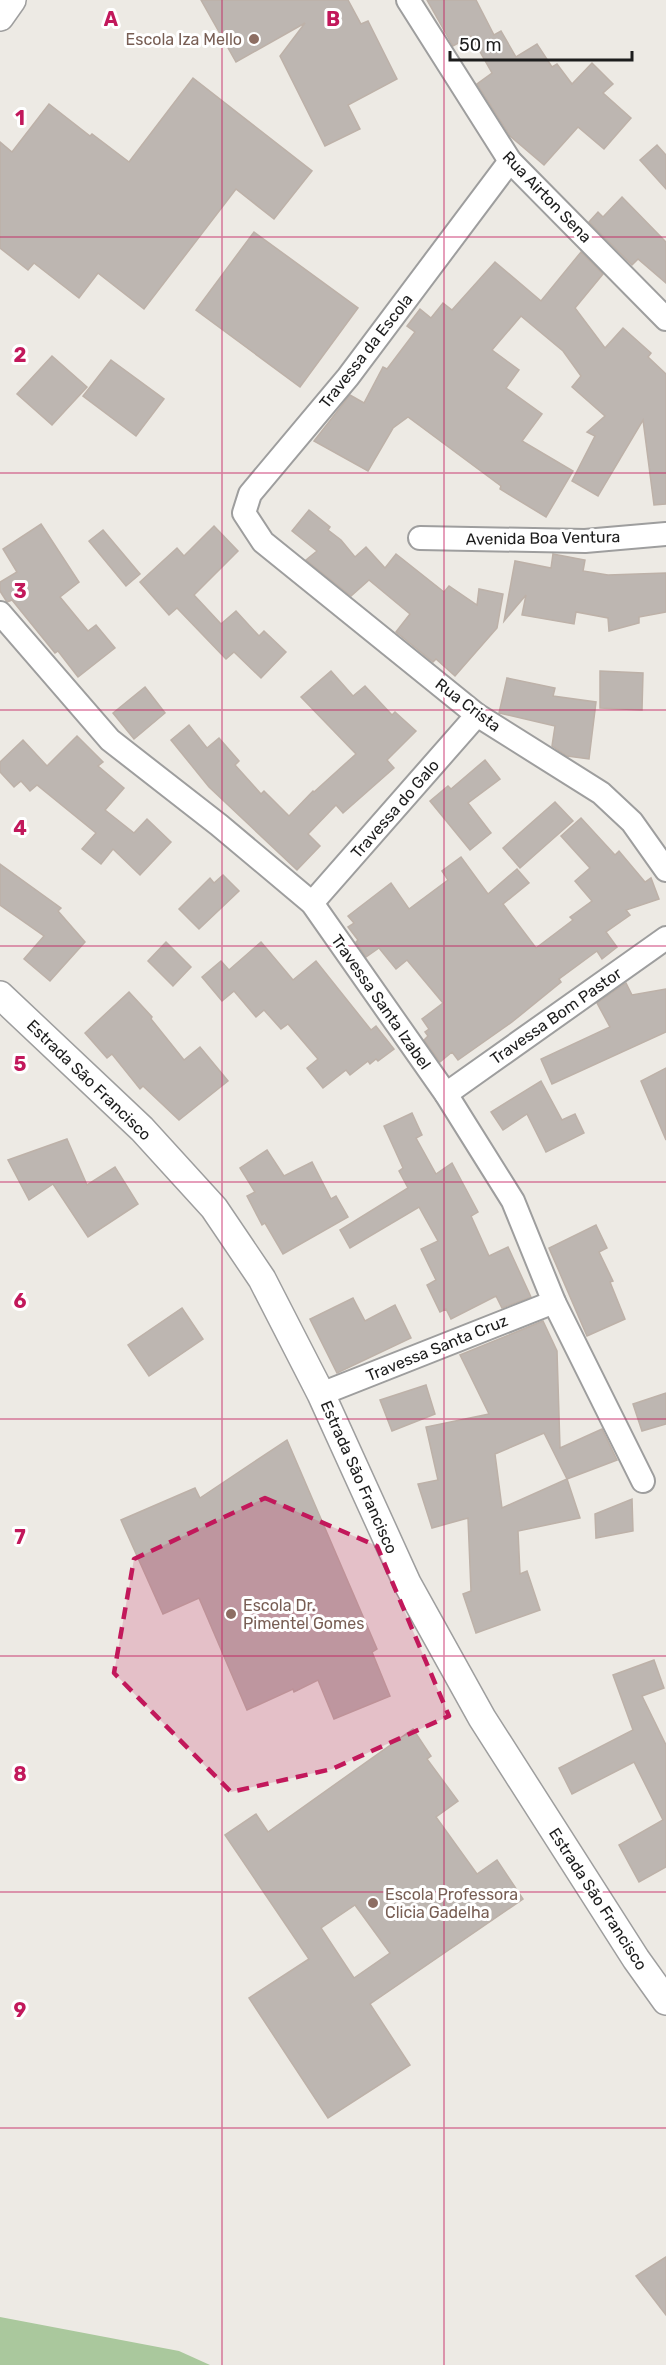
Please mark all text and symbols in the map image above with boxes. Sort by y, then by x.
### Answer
text: A [104,7,119,31]
text: B [326,7,340,31]
scale bar [450,24,632,62]
place label: Escola Iza Mello [126,30,242,49]
marker: Escola Iza Mello [247,32,261,46]
text: 50 m [459,34,502,56]
text: 1 [15,106,25,130]
street label: Rua Airton Sena [499,147,595,247]
street label: Travessa da Escola [315,290,417,412]
text: 2 [14,343,27,367]
street label: Avenida Boa Ventura [466,527,620,549]
text: 3 [13,579,27,603]
street label: Rua Crista [432,674,504,736]
street label: Travessa do Galo [347,756,443,862]
text: 4 [13,816,27,840]
street label: Travessa Santa Izabel [327,931,435,1073]
street label: Travessa Bom Pastor [487,964,625,1068]
street label: Estrada São Francisco [23,1016,155,1144]
text: 5 [14,1052,27,1076]
text: 6 [13,1289,27,1313]
street label: Travessa Santa Cruz [363,1311,511,1385]
street label: Estrada São Francisco [317,1398,401,1556]
text: 7 [14,1525,26,1549]
place label: Escola Dr. Pimentel Gomes [243,1596,364,1633]
marker: Escola Dr. Pimentel Gomes [224,1607,238,1621]
text: 8 [13,1762,27,1786]
street label: Estrada São Francisco [545,1824,651,1974]
place label: Escola Professora Clicia Gadelha [385,1885,518,1922]
marker: Escola Professora Clicia Gadelha [366,1896,380,1910]
text: 9 [14,1998,27,2022]

